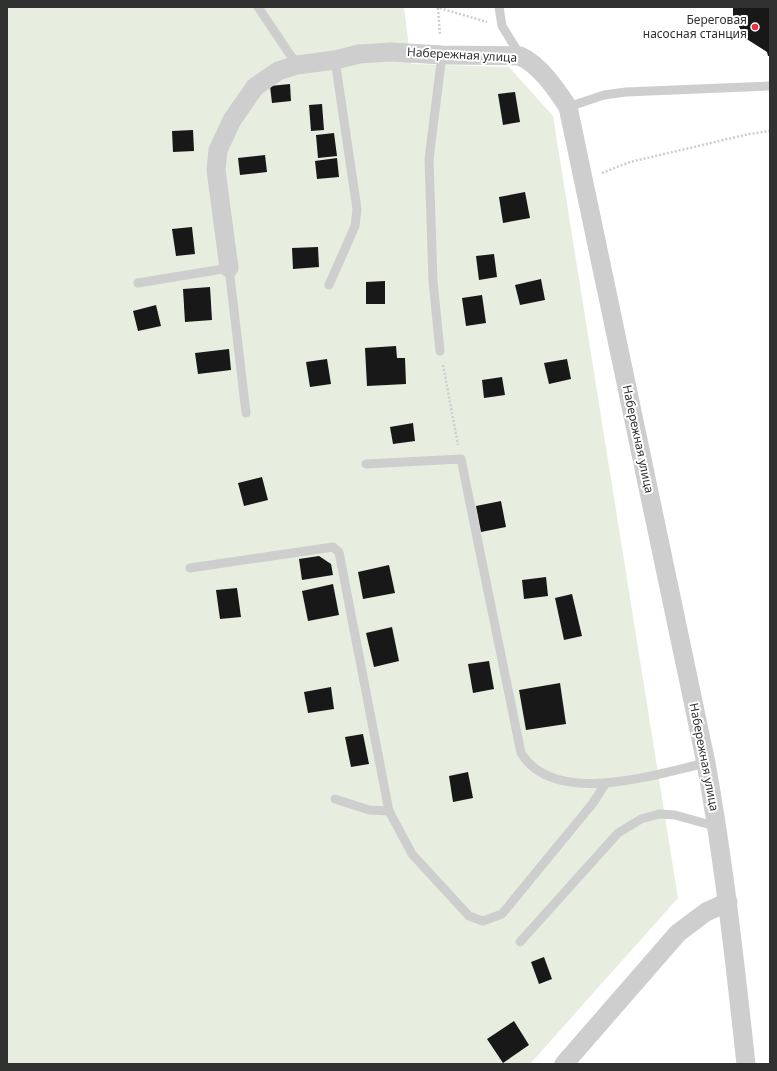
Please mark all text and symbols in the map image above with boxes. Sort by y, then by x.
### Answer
place label: Береговая насосная станция [643,11,747,42]
marker: Береговая насосная станция [750,22,760,32]
street label: Набережная улица [407,43,518,66]
street label: Набережная улица [619,383,658,495]
street label: Набережная улица [686,701,723,813]

